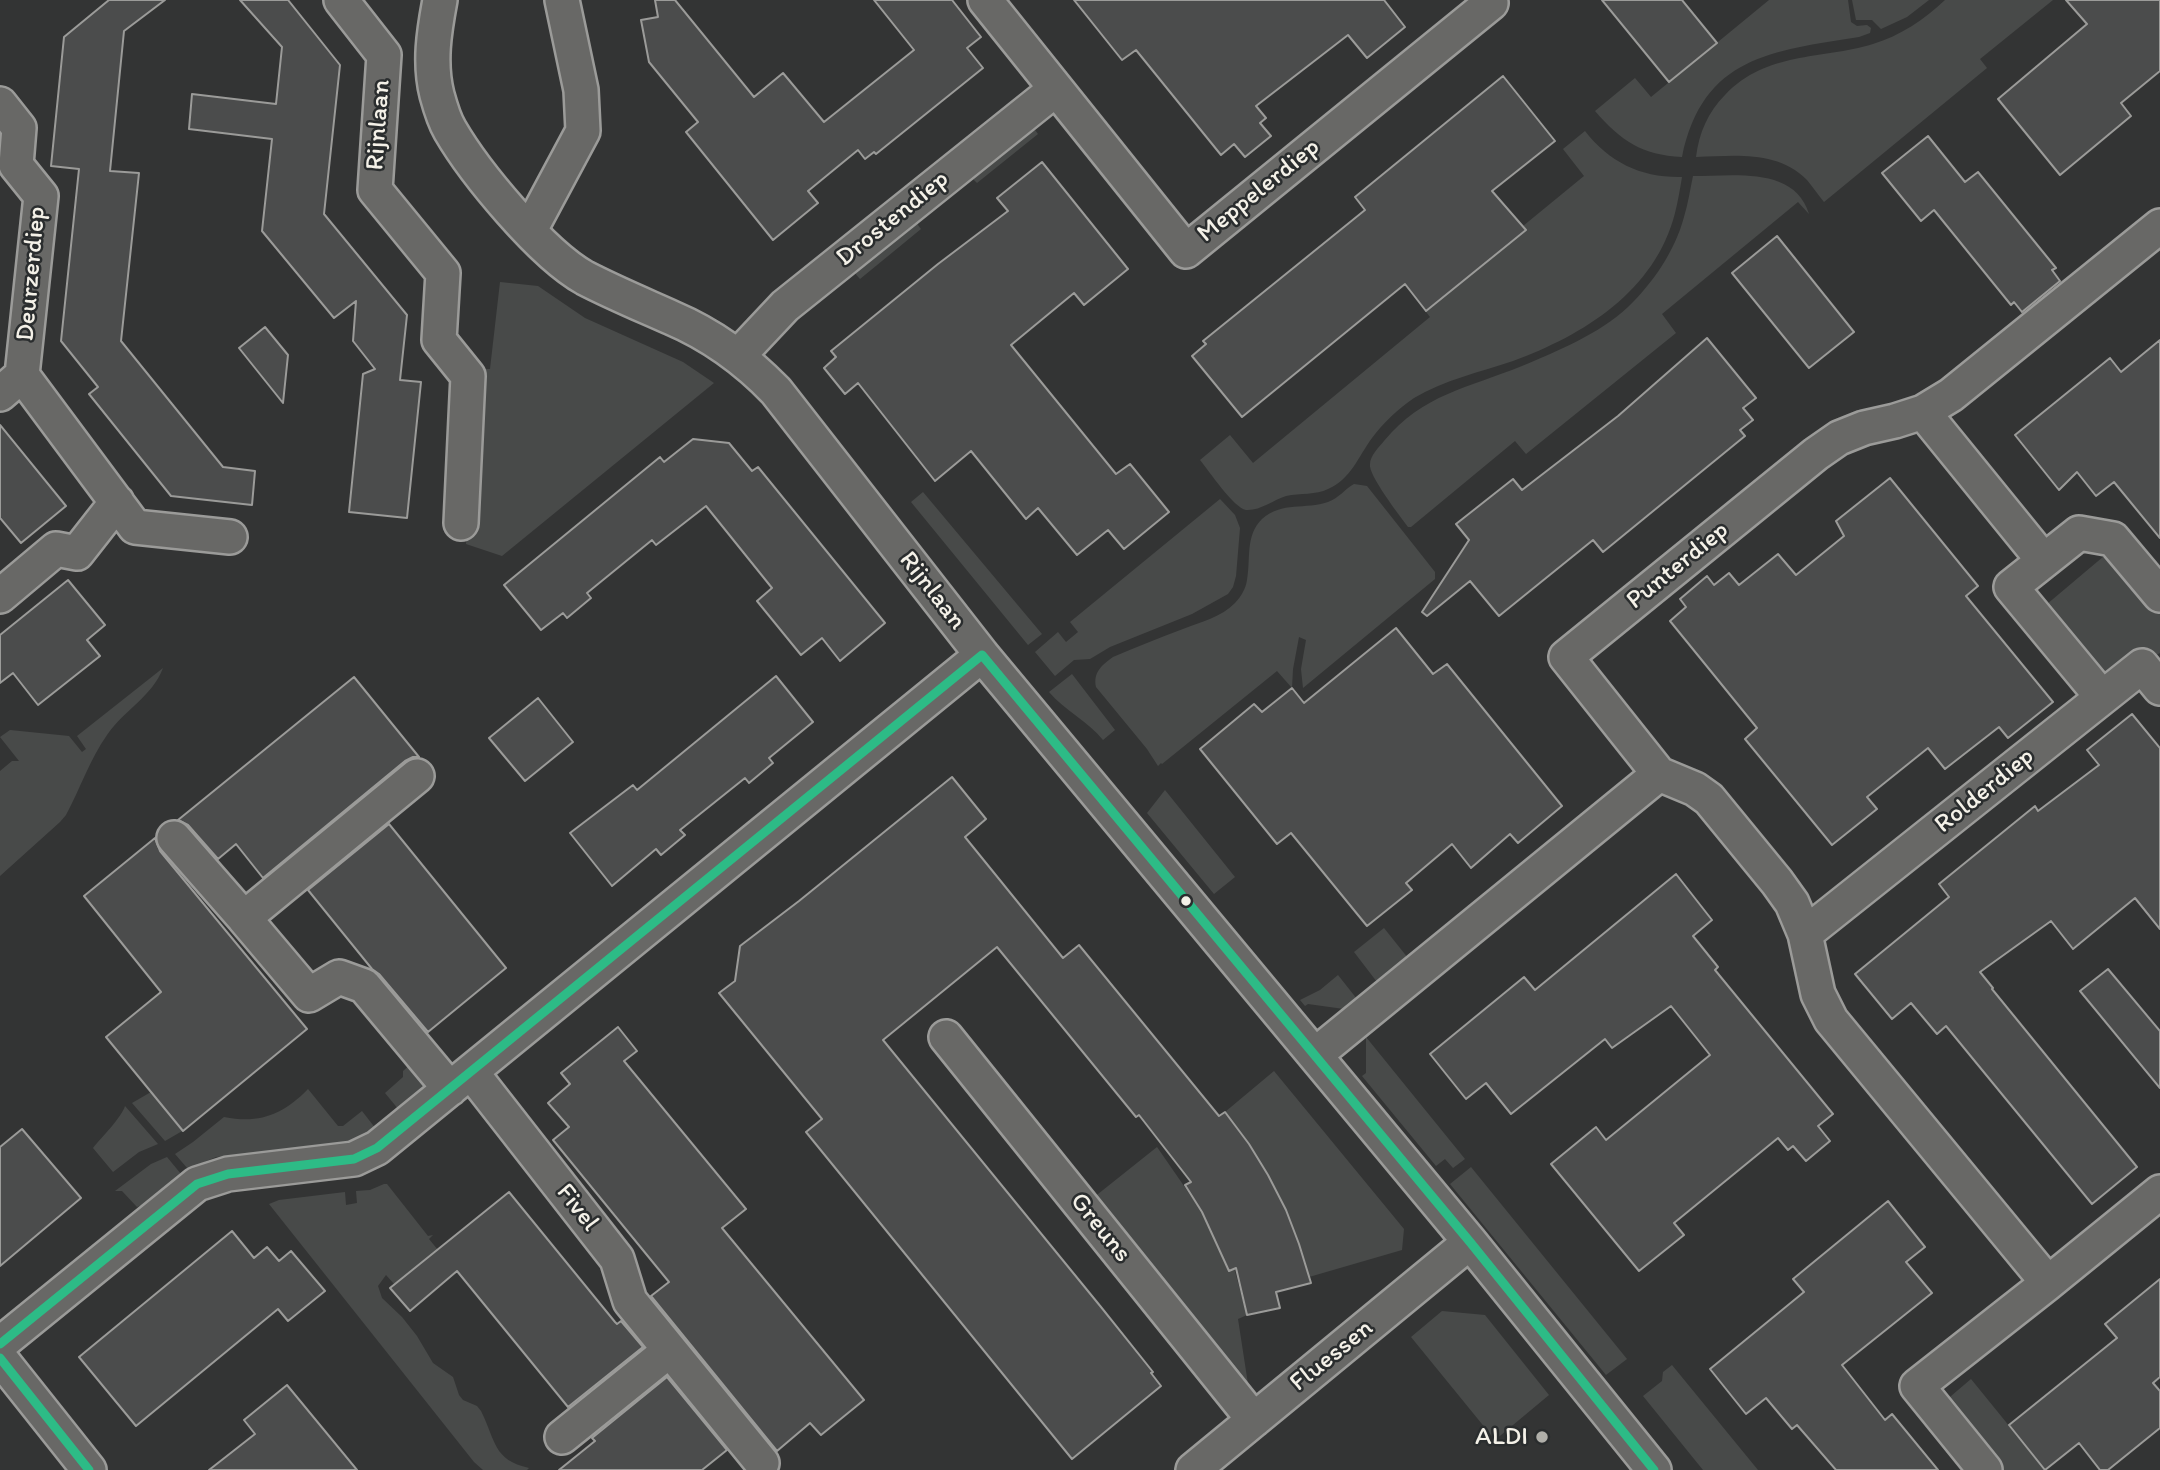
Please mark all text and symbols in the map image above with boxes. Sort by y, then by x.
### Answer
street label: Rijnlaan [360,79,398,171]
street label: Meppelerdiep [1191,132,1327,250]
street label: Drostendiep [830,164,956,274]
street label: Deurzerdiep [11,205,53,343]
street label: Punterdiep [1621,515,1735,617]
street label: Rijnlaan [892,546,972,636]
street label: Rolderdiep [1929,741,2041,841]
unlabelled marker [1179,894,1193,908]
street label: Fivel [549,1178,605,1238]
street label: Greuns [1063,1187,1137,1269]
street label: Fluessen [1284,1313,1380,1399]
place label: ALDI [1475,1421,1528,1453]
marker: ALDI [1534,1429,1550,1445]

